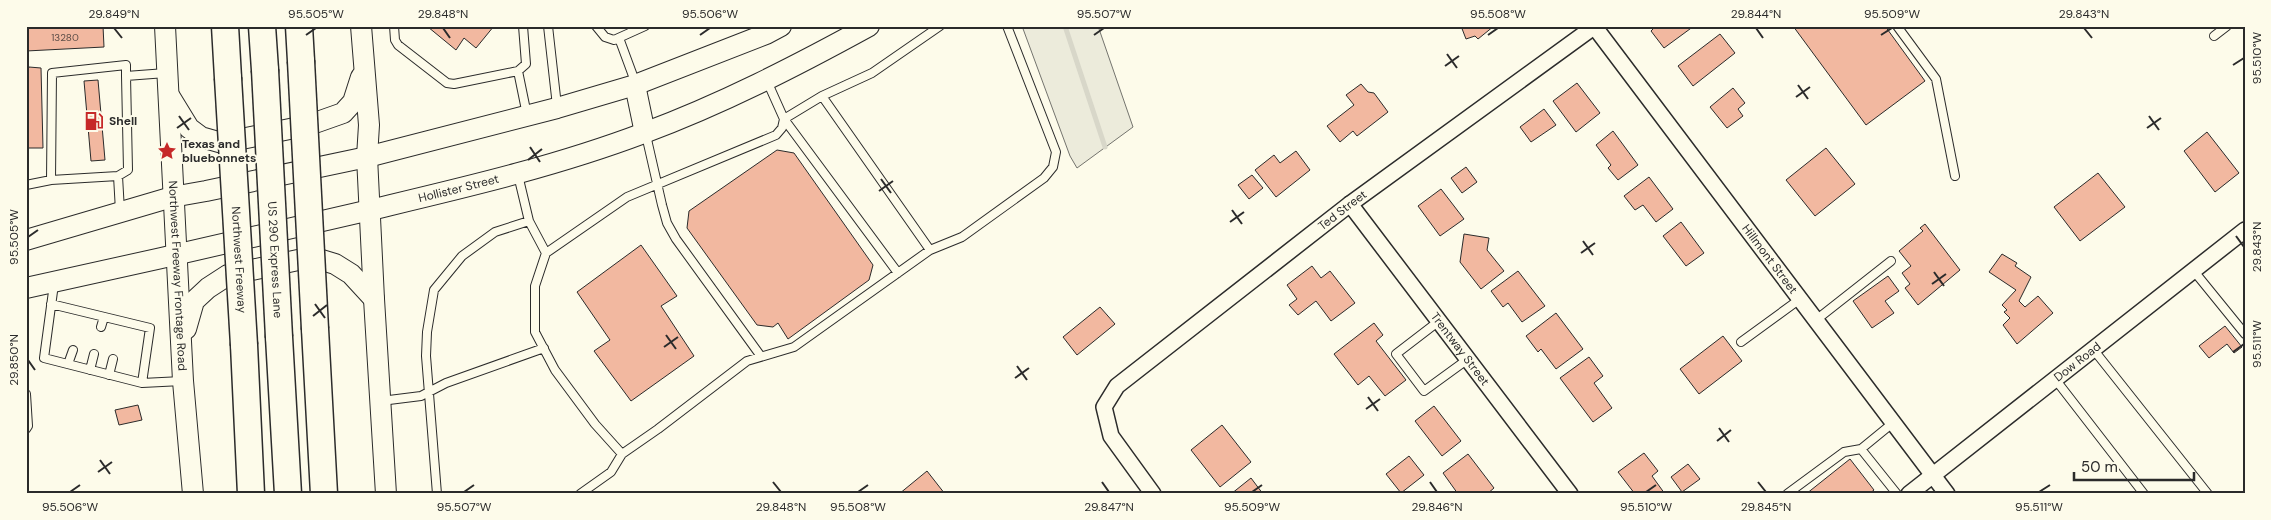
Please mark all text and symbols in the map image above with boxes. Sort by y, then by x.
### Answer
text: 29.849°N [89,6,139,22]
text: 95.505°W [288,6,344,22]
text: 29.848°N [418,6,468,22]
text: 95.506°W [682,6,738,22]
text: 95.507°W [1077,6,1132,22]
text: 95.508°W [1470,6,1526,22]
text: 29.844°N [1731,6,1781,22]
text: 95.509°W [1864,6,1920,22]
text: 29.843°N [2059,6,2109,22]
house number: 13280 [51,31,79,44]
text: 95.510°W [2249,32,2265,84]
fuel station icon: Shell [83,110,105,132]
place label: Shell [109,113,137,129]
place label: Texas and bluebonnets [182,136,256,166]
place icon: Texas and bluebonnets [156,140,178,162]
street label: Hollister Street [417,171,501,206]
street label: Northwest Freeway Frontage Road [165,180,190,371]
street label: Ted Street [1315,186,1370,234]
street label: US 290 Express Lane [264,201,286,319]
street label: Northwest Freeway [228,206,250,314]
text: 95.505°W [6,209,22,265]
street label: Hillmont Street [1738,221,1801,297]
text: 29.843°N [2249,222,2265,272]
street label: Trentway Street [1427,309,1493,389]
text: 95.511°W [2249,320,2265,368]
text: 29.850°N [6,334,22,386]
street label: Dow Road [2051,338,2104,385]
scale bar [2074,450,2194,482]
text: 50 m [2081,457,2118,477]
text: 95.506°W [42,499,98,515]
text: 95.507°W [437,499,492,515]
text: 29.848°N [756,499,806,515]
text: 95.508°W [830,499,886,515]
text: 29.847°N [1084,499,1134,515]
text: 95.509°W [1224,499,1280,515]
text: 29.846°N [1412,499,1462,515]
text: 95.510°W [1620,499,1672,515]
text: 29.845°N [1741,499,1791,515]
text: 95.511°W [2015,499,2063,515]

